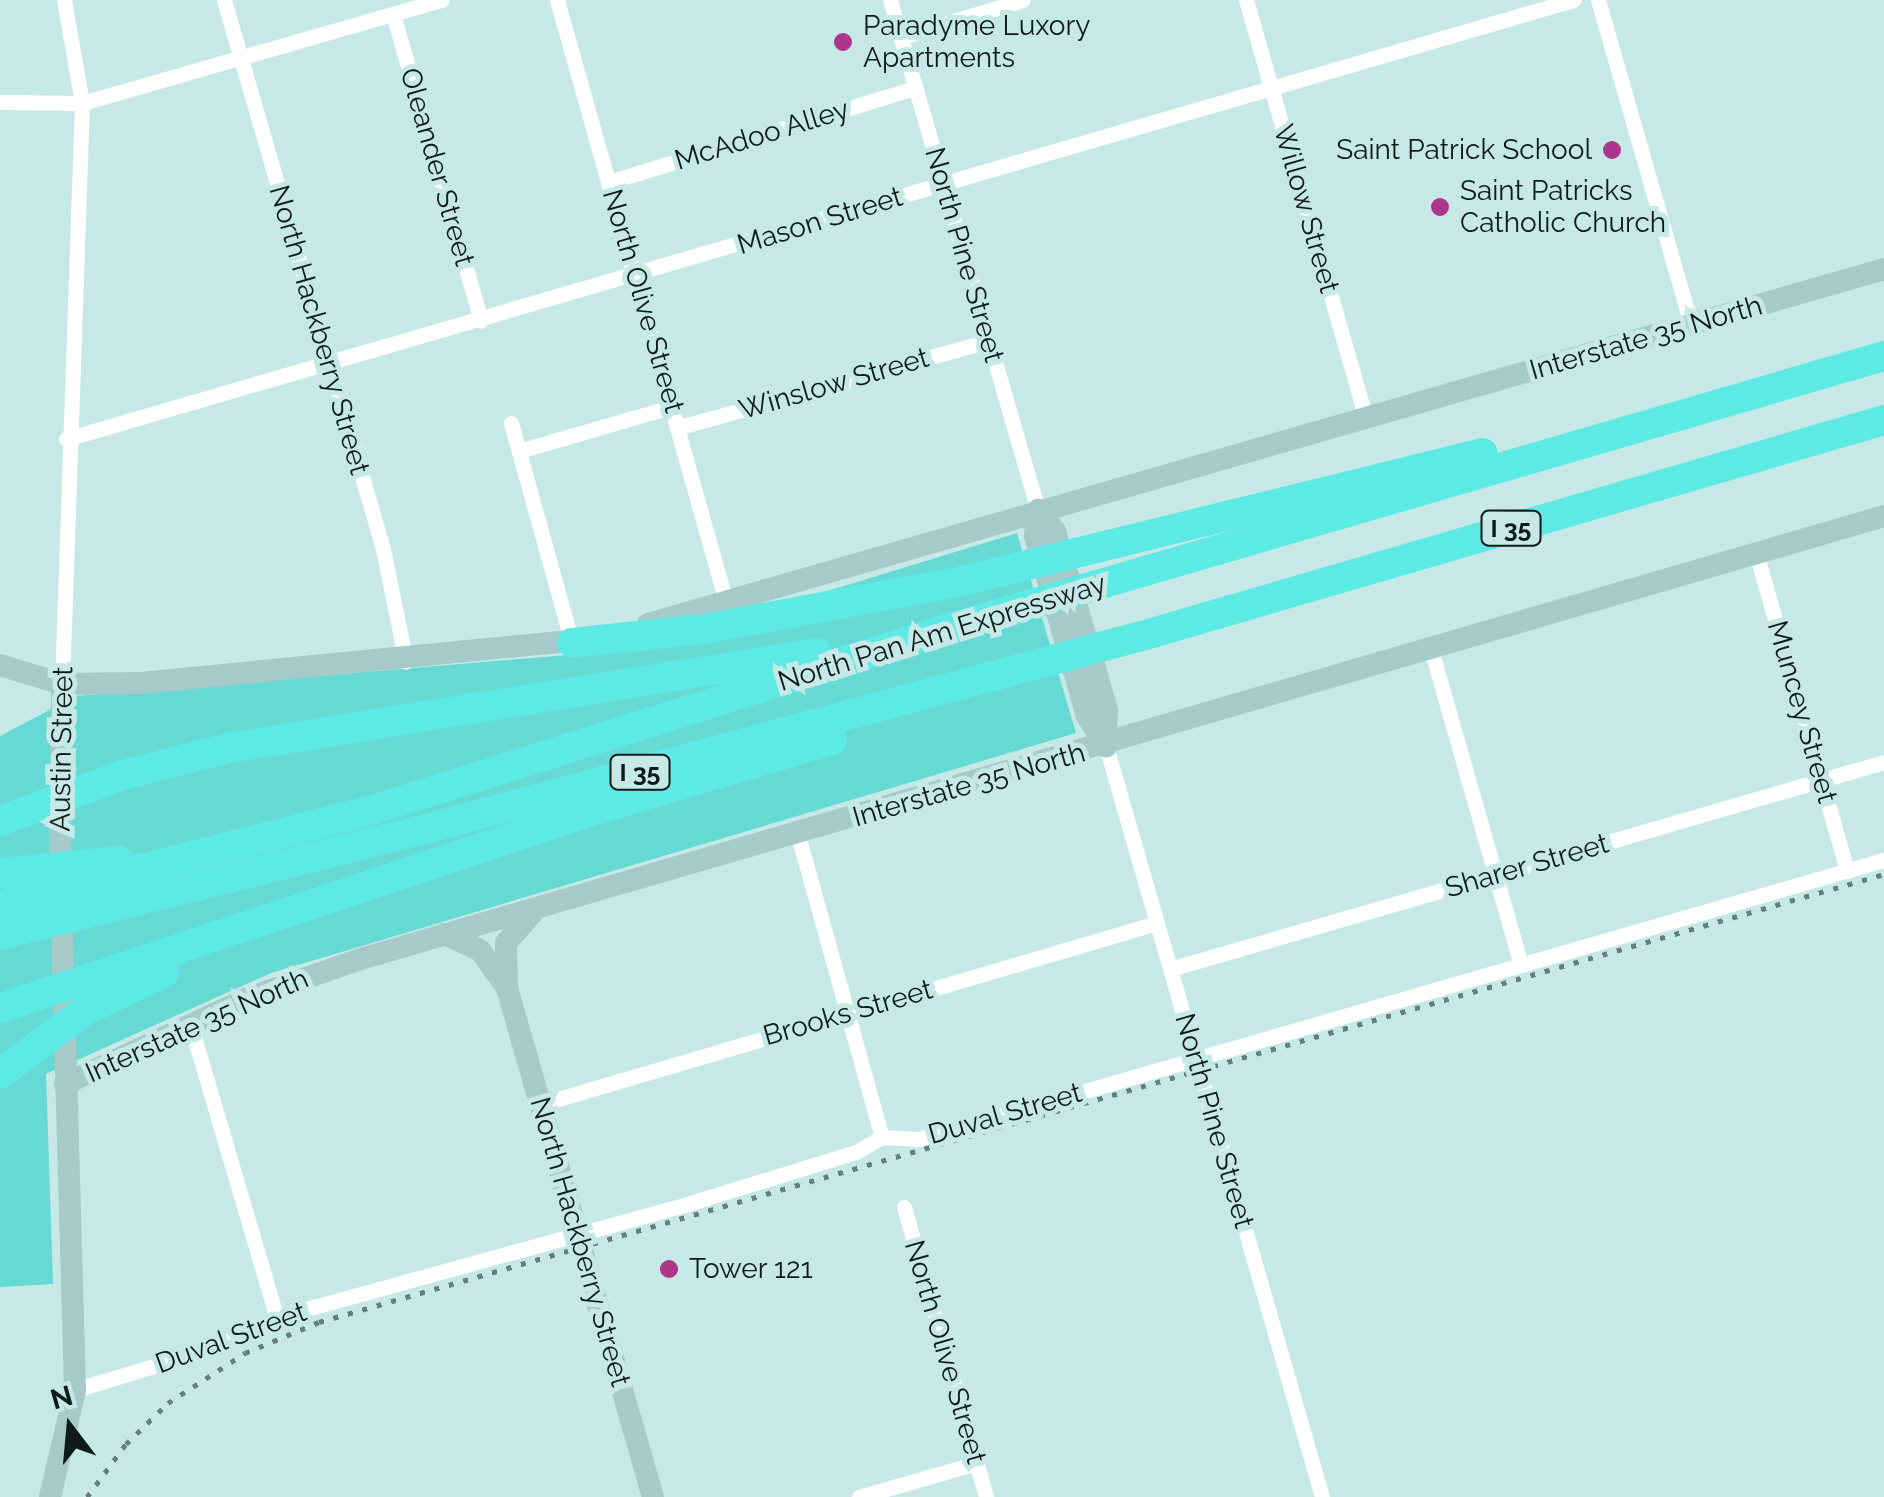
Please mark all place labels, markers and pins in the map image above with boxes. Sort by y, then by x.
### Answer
place label: Paradyme Luxory Apartments [863,9,1090,75]
marker: Paradyme Luxory Apartments [832,31,854,53]
place label: Saint Patrick School [1336,133,1592,167]
marker: Saint Patrick School [1601,139,1623,161]
place label: Saint Patricks Catholic Church [1460,174,1666,240]
marker: Saint Patricks Catholic Church [1429,196,1451,218]
place label: Tower 121 [689,1252,813,1286]
marker: Tower 121 [658,1258,680,1280]

